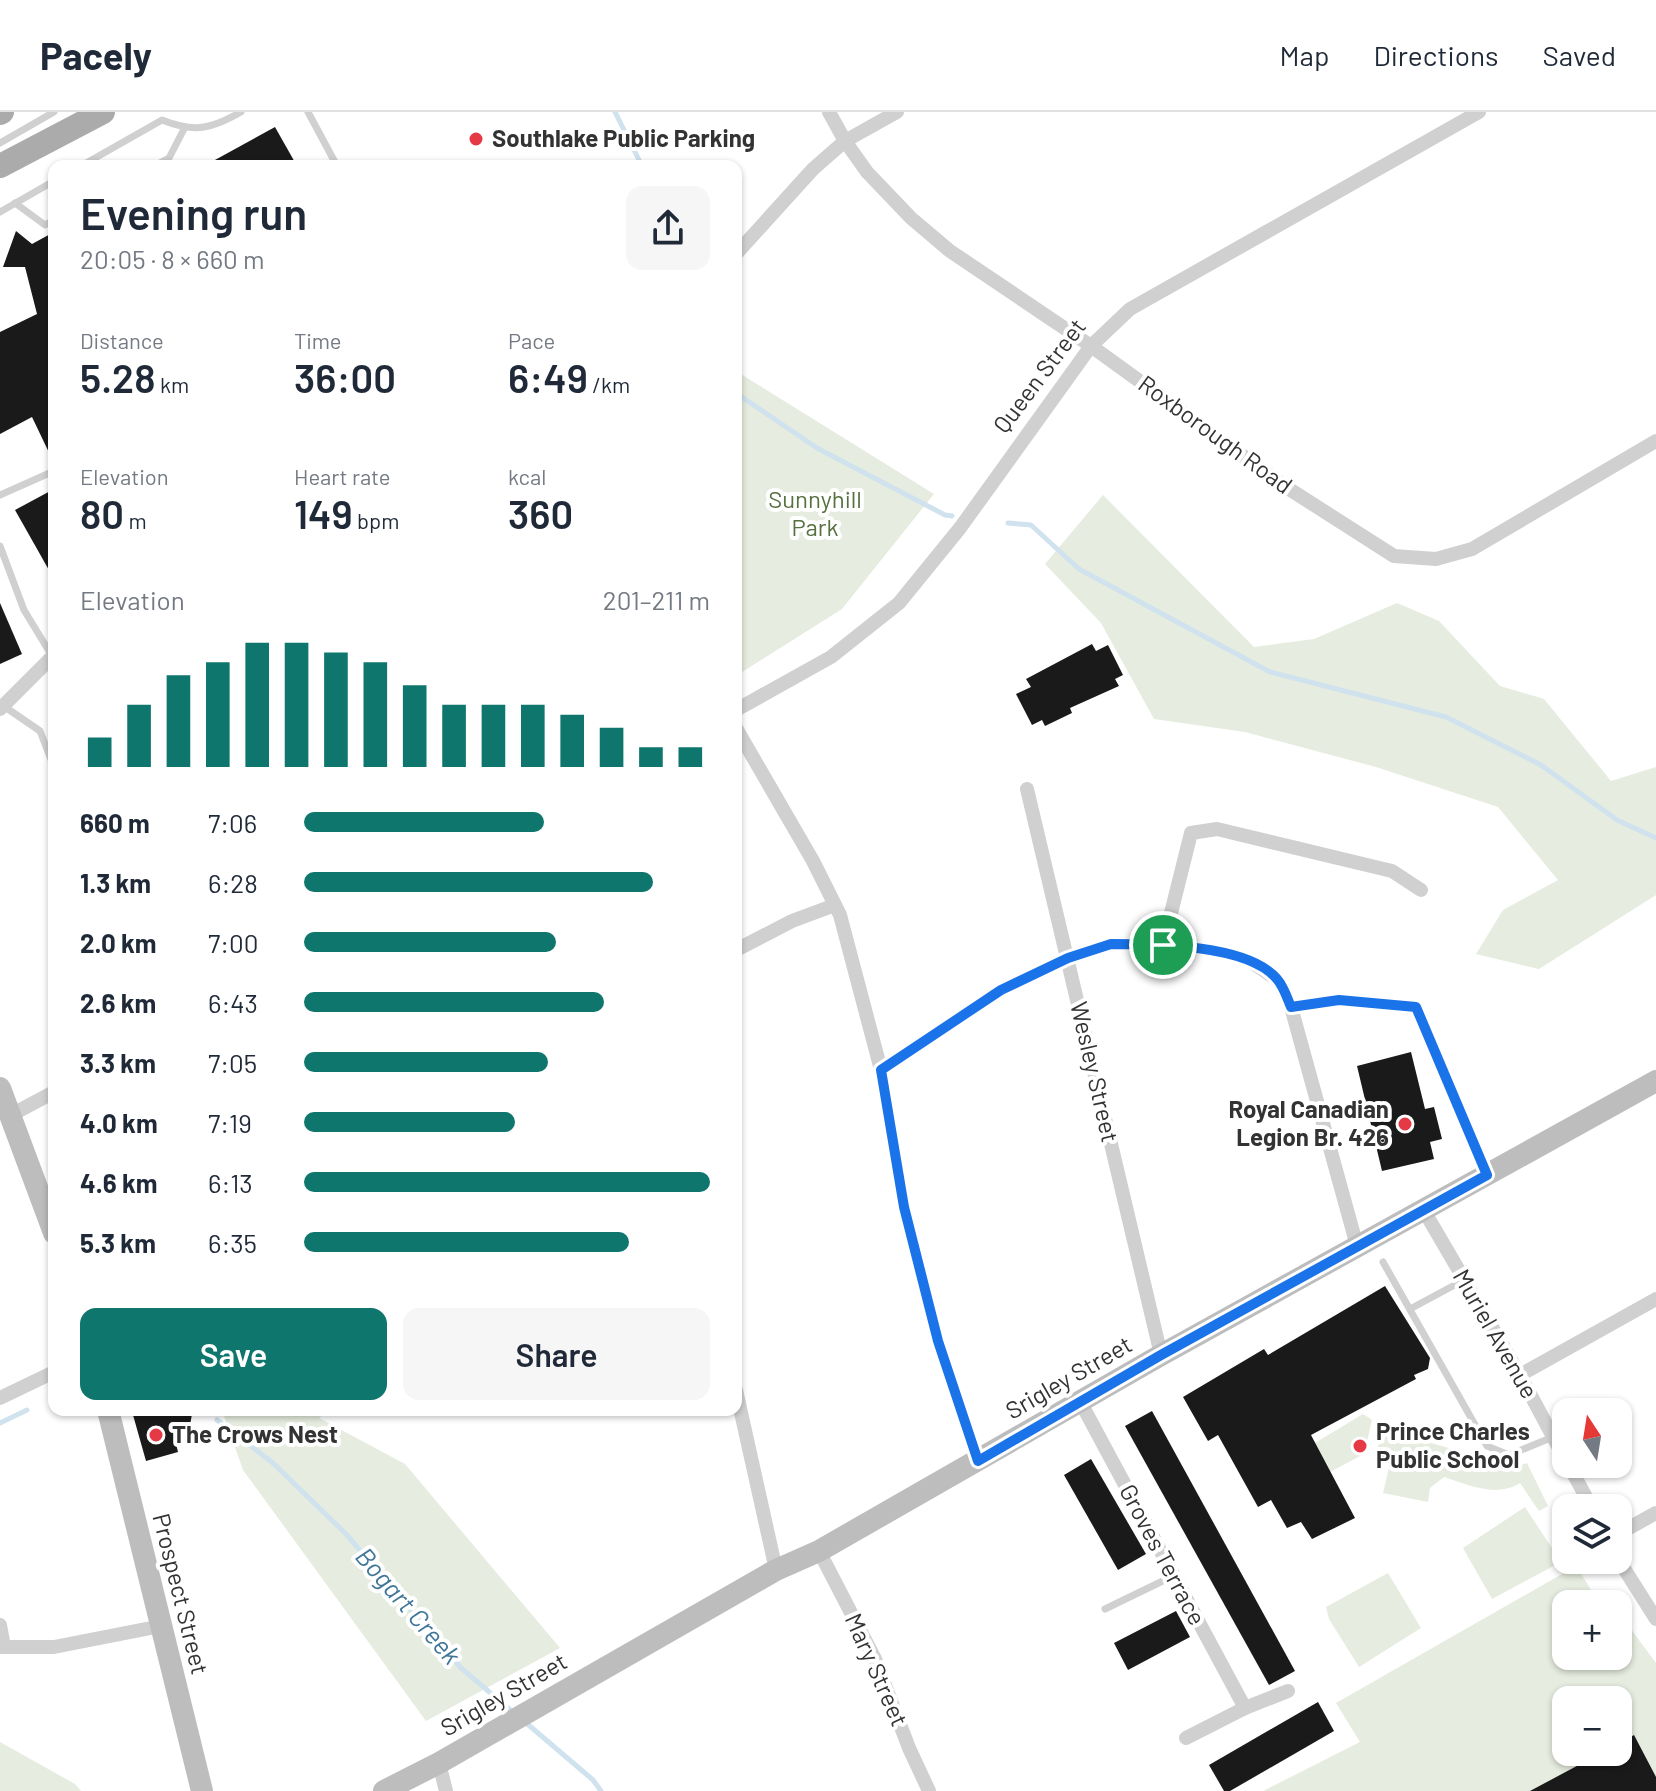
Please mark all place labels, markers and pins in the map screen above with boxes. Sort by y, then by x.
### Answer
place label: Southlake Public Parking [492,123,755,152]
marker: Southlake Public Parking [467,130,485,148]
pin [1129,911,1197,979]
place label: Royal Canadian Legion Br. 426 [1228,1094,1389,1151]
marker: Royal Canadian Legion Br. 426 [1396,1115,1414,1133]
place label: Prince Charles Public School [1376,1416,1530,1473]
place label: The Crows Nest [172,1419,338,1448]
marker: The Crows Nest [147,1426,165,1444]
marker: Prince Charles Public School [1351,1437,1369,1455]

